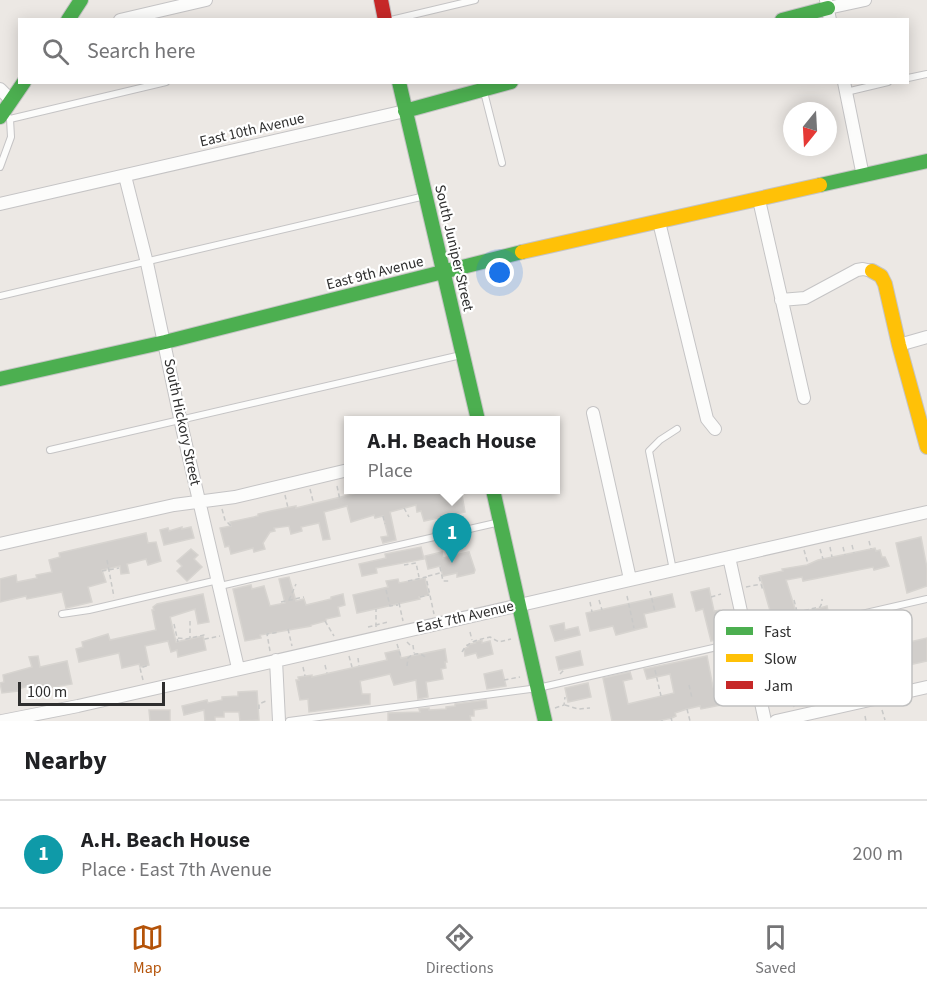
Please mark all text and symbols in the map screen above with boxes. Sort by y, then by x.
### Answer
search box [18,18,909,84]
icon: search [39,35,72,68]
text: Search here [87,35,195,67]
north arrow [783,102,837,156]
street label: East 10th Avenue [198,108,306,152]
street label: South Juniper Street [429,183,479,313]
street label: East 9th Avenue [324,251,426,295]
your location [485,258,514,287]
street label: South Hickory Street [158,357,206,487]
popup [344,416,560,494]
text: A.H. Beach House [367,425,537,457]
text: Place [367,457,413,485]
pin: 1 [432,514,472,563]
street label: East 7th Avenue [414,596,516,638]
legend [714,610,912,706]
text: Fast [764,621,792,643]
text: Slow [764,648,797,670]
text: Jam [764,675,793,697]
scale bar [18,679,165,706]
text: 100 m [27,681,67,703]
text: Nearby [24,742,107,779]
text: A.H. Beach House [81,824,250,856]
text: 1 [38,840,49,868]
text: 200 m [853,840,903,868]
text: Place · East 7th Avenue [81,856,272,884]
tab: Map [131,921,164,979]
tab: Directions [426,921,493,979]
tab: Saved [755,921,796,979]

